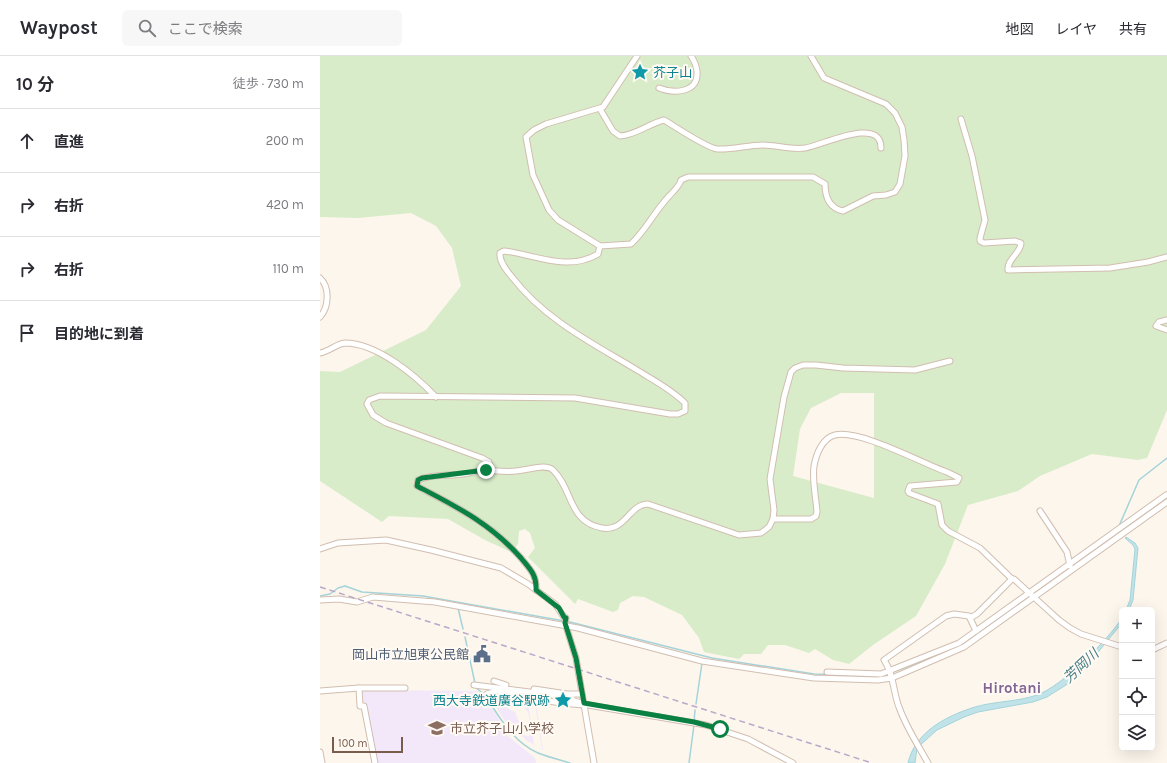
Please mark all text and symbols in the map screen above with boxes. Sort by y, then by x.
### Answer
search box [122,10,402,46]
text: Waypost [20,17,98,39]
icon: search [136,17,158,39]
text: ここで検索 [168,20,243,38]
text: 地図 [1005,21,1033,38]
text: レイヤ [1055,21,1097,38]
text: 共有 [1119,21,1147,38]
place icon: 芥子山 [630,62,650,82]
place label: 芥子山 [653,65,692,80]
text: 10 分 [16,74,54,94]
text: 徒歩 · 730 m [233,76,304,91]
icon: ahead [16,130,38,152]
text: 直進 [54,133,84,151]
text: 200 m [266,133,304,148]
icon: right [16,194,38,216]
text: 右折 [54,197,84,215]
text: 420 m [266,197,304,212]
icon: right [16,258,38,280]
text: 右折 [54,261,84,279]
text: 110 m [272,261,304,276]
icon: arrive [16,322,38,344]
text: 目的地に到着 [54,325,144,343]
route end [477,461,495,479]
map controls [1119,607,1155,751]
button: + [1119,607,1155,643]
button: − [1119,643,1155,679]
public building icon: 岡山市立旭東公民館 [472,644,492,664]
water label: 芳岡川 [1060,644,1104,687]
place label: 岡山市立旭東公民館 [352,647,469,662]
district label: Hirotani [983,679,1041,697]
button: locate [1119,679,1155,715]
place icon: 西大寺鉄道廣谷駅跡 [553,690,573,710]
place label: 西大寺鉄道廣谷駅跡 [433,693,550,708]
button: layers [1119,715,1155,751]
school or university icon: 市立芥子山小学校 [427,718,447,738]
route start [711,720,729,738]
place label: 市立芥子山小学校 [450,721,554,736]
scale bar [332,735,403,754]
text: 100 m [338,737,368,750]

